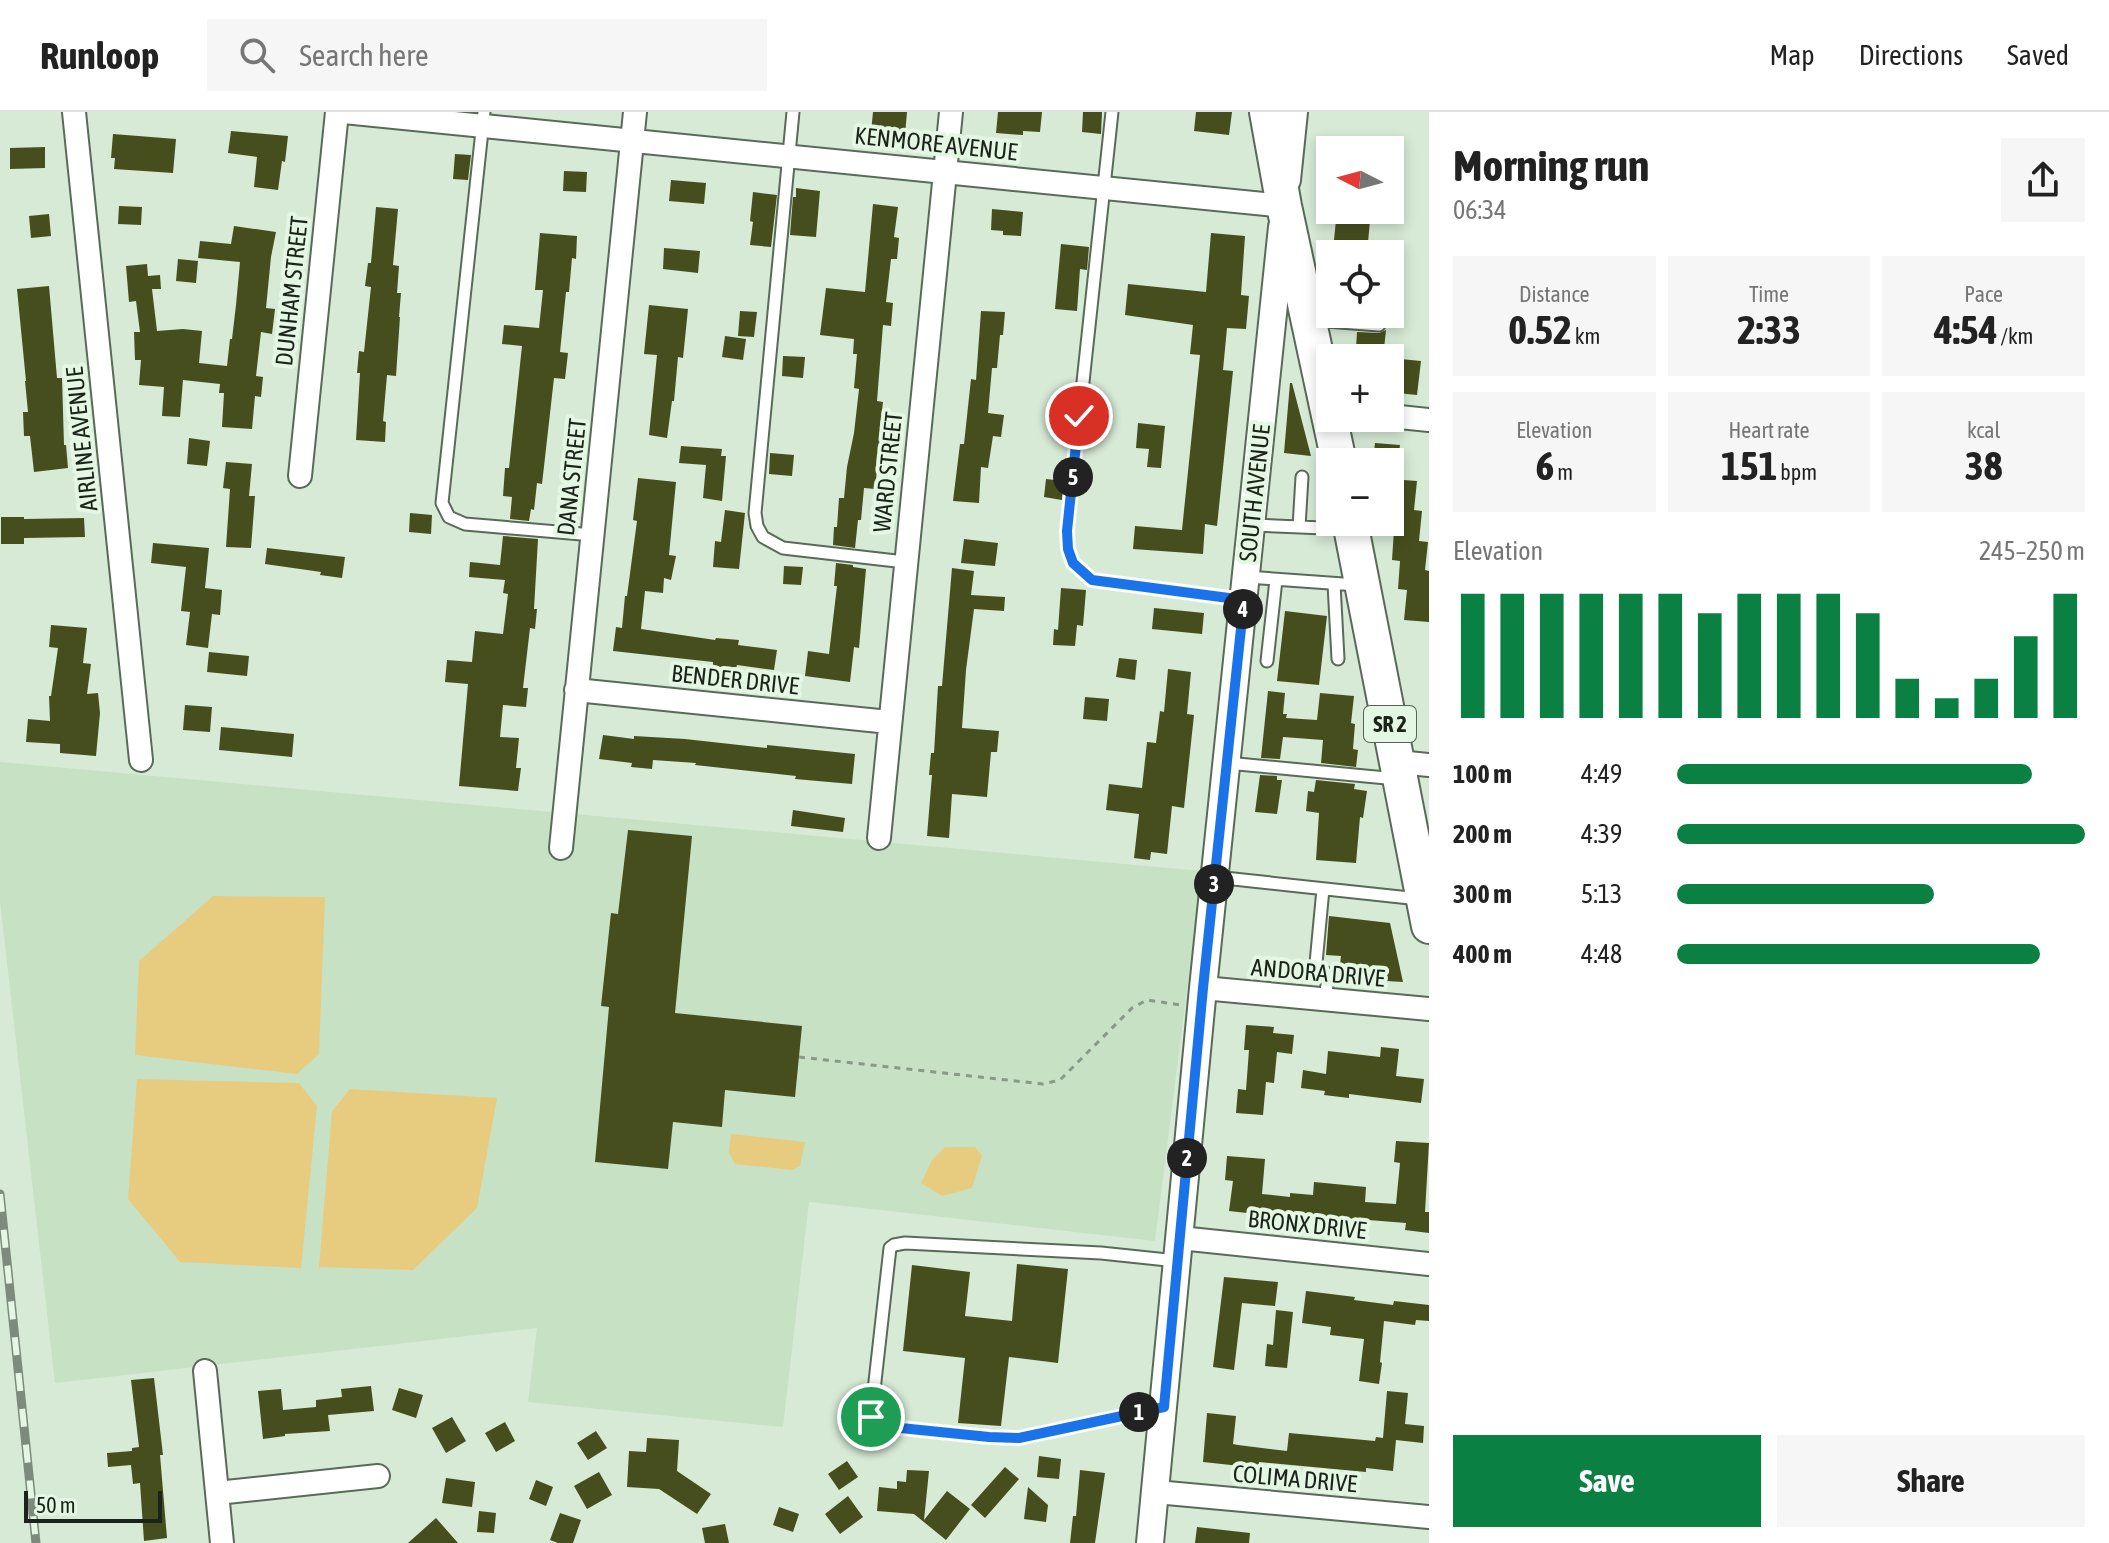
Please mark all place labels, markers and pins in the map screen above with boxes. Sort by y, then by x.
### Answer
pin [1045,382,1113,450]
pin: 5 [1053,457,1093,497]
pin: 4 [1223,589,1263,629]
pin: 3 [1194,864,1234,904]
pin: 2 [1167,1138,1207,1178]
pin [837,1383,905,1451]
pin: 1 [1119,1392,1159,1432]

